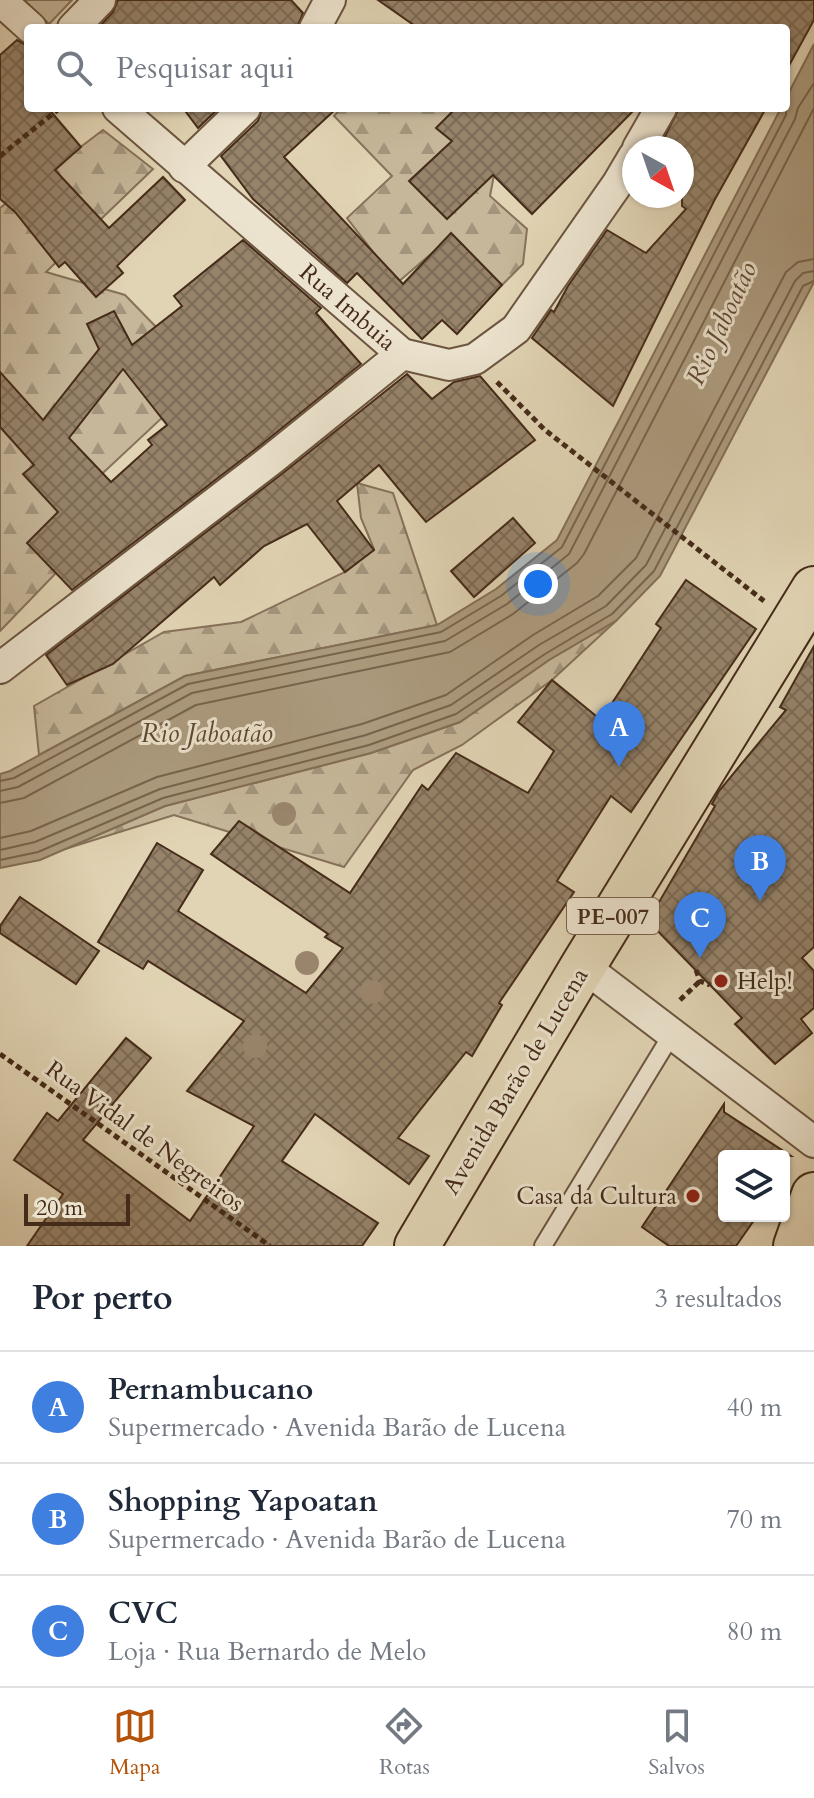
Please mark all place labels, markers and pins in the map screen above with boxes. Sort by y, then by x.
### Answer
pin: A [593,701,645,767]
pin: B [734,835,786,901]
pin: C [674,892,726,958]
place label: Help! [737,965,793,998]
marker: Help! [712,972,730,990]
place label: Casa da Cultura [516,1180,678,1213]
marker: Casa da Cultura [684,1187,702,1205]

